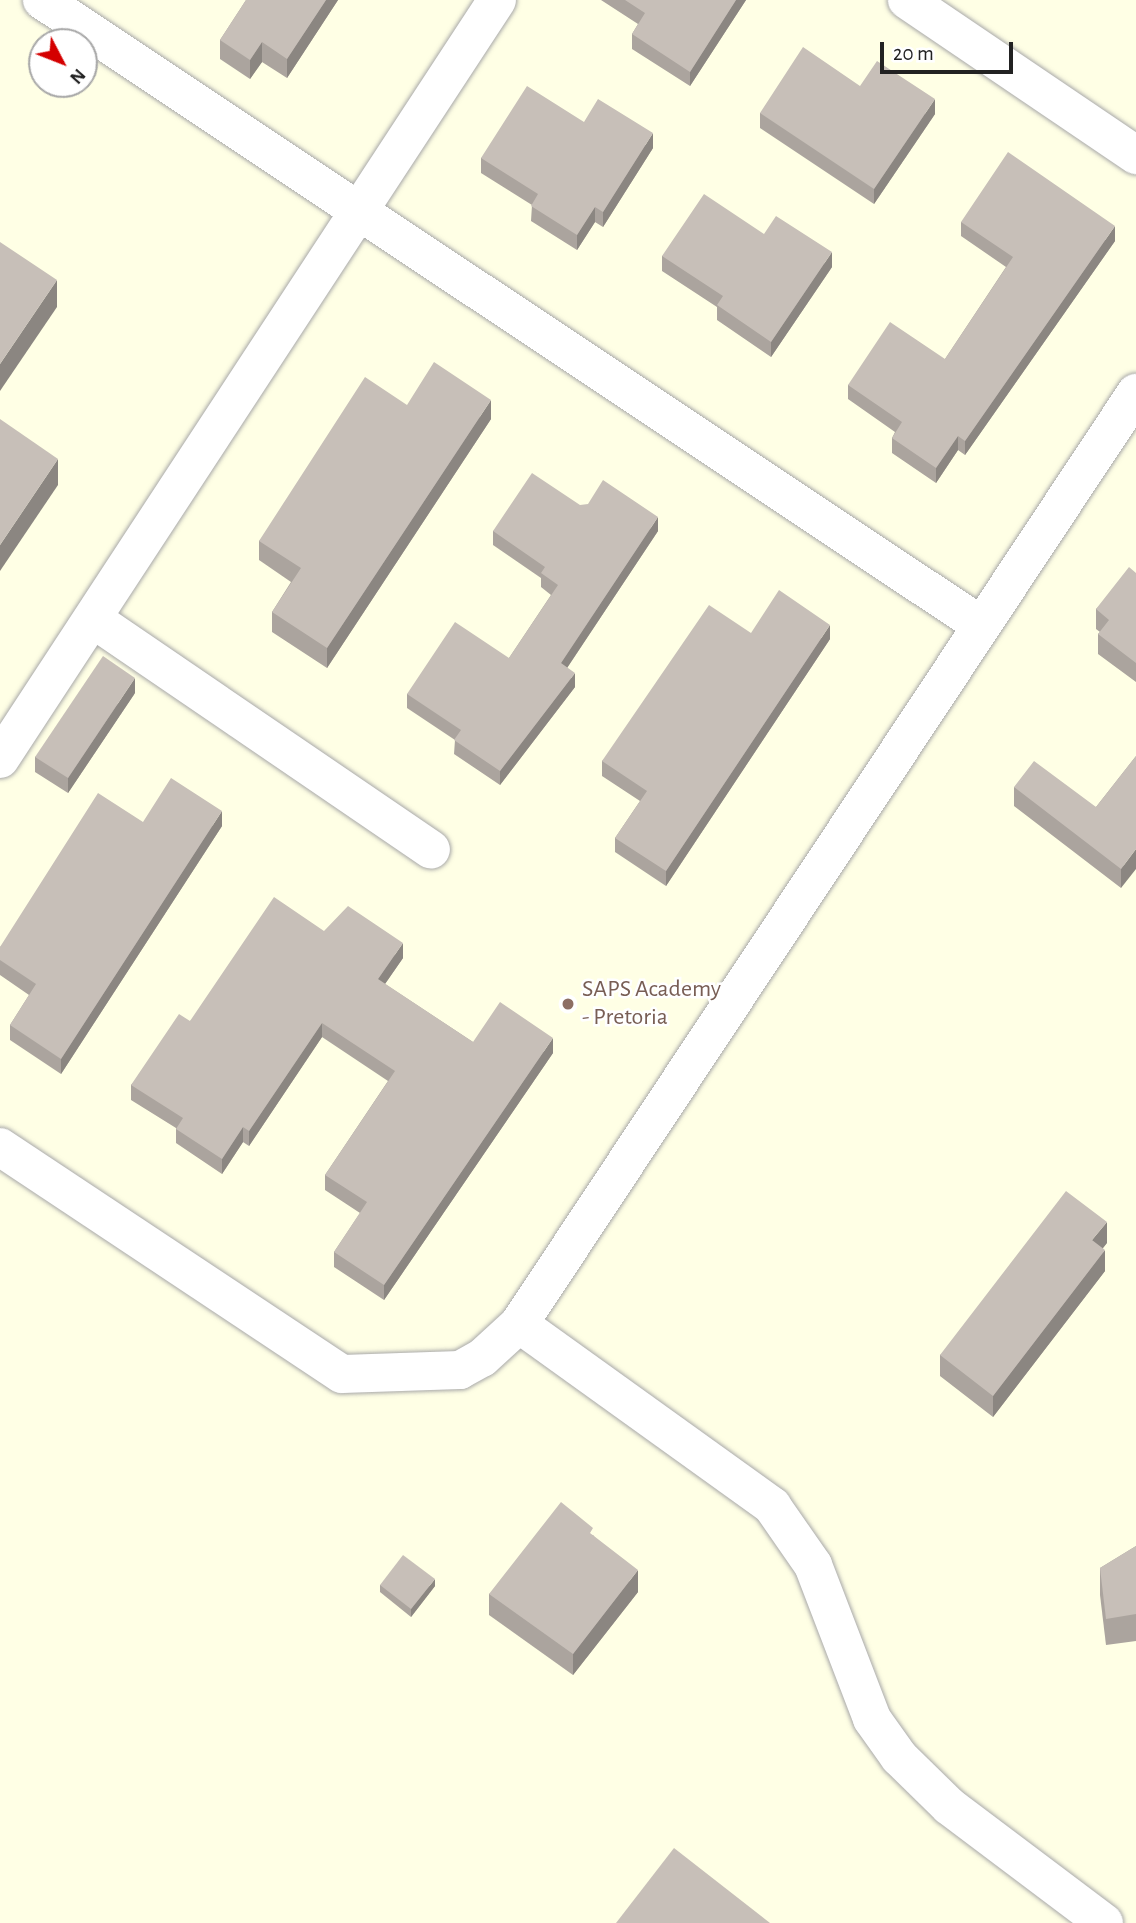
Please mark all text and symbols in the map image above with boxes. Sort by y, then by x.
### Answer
north arrow [28,28,98,98]
scale bar [884,28,1017,72]
text: 20 m [893,43,934,64]
text: N [66,65,89,87]
place label: SAPS Academy - Pretoria [582,976,721,1032]
marker: SAPS Academy - Pretoria [560,996,576,1012]

